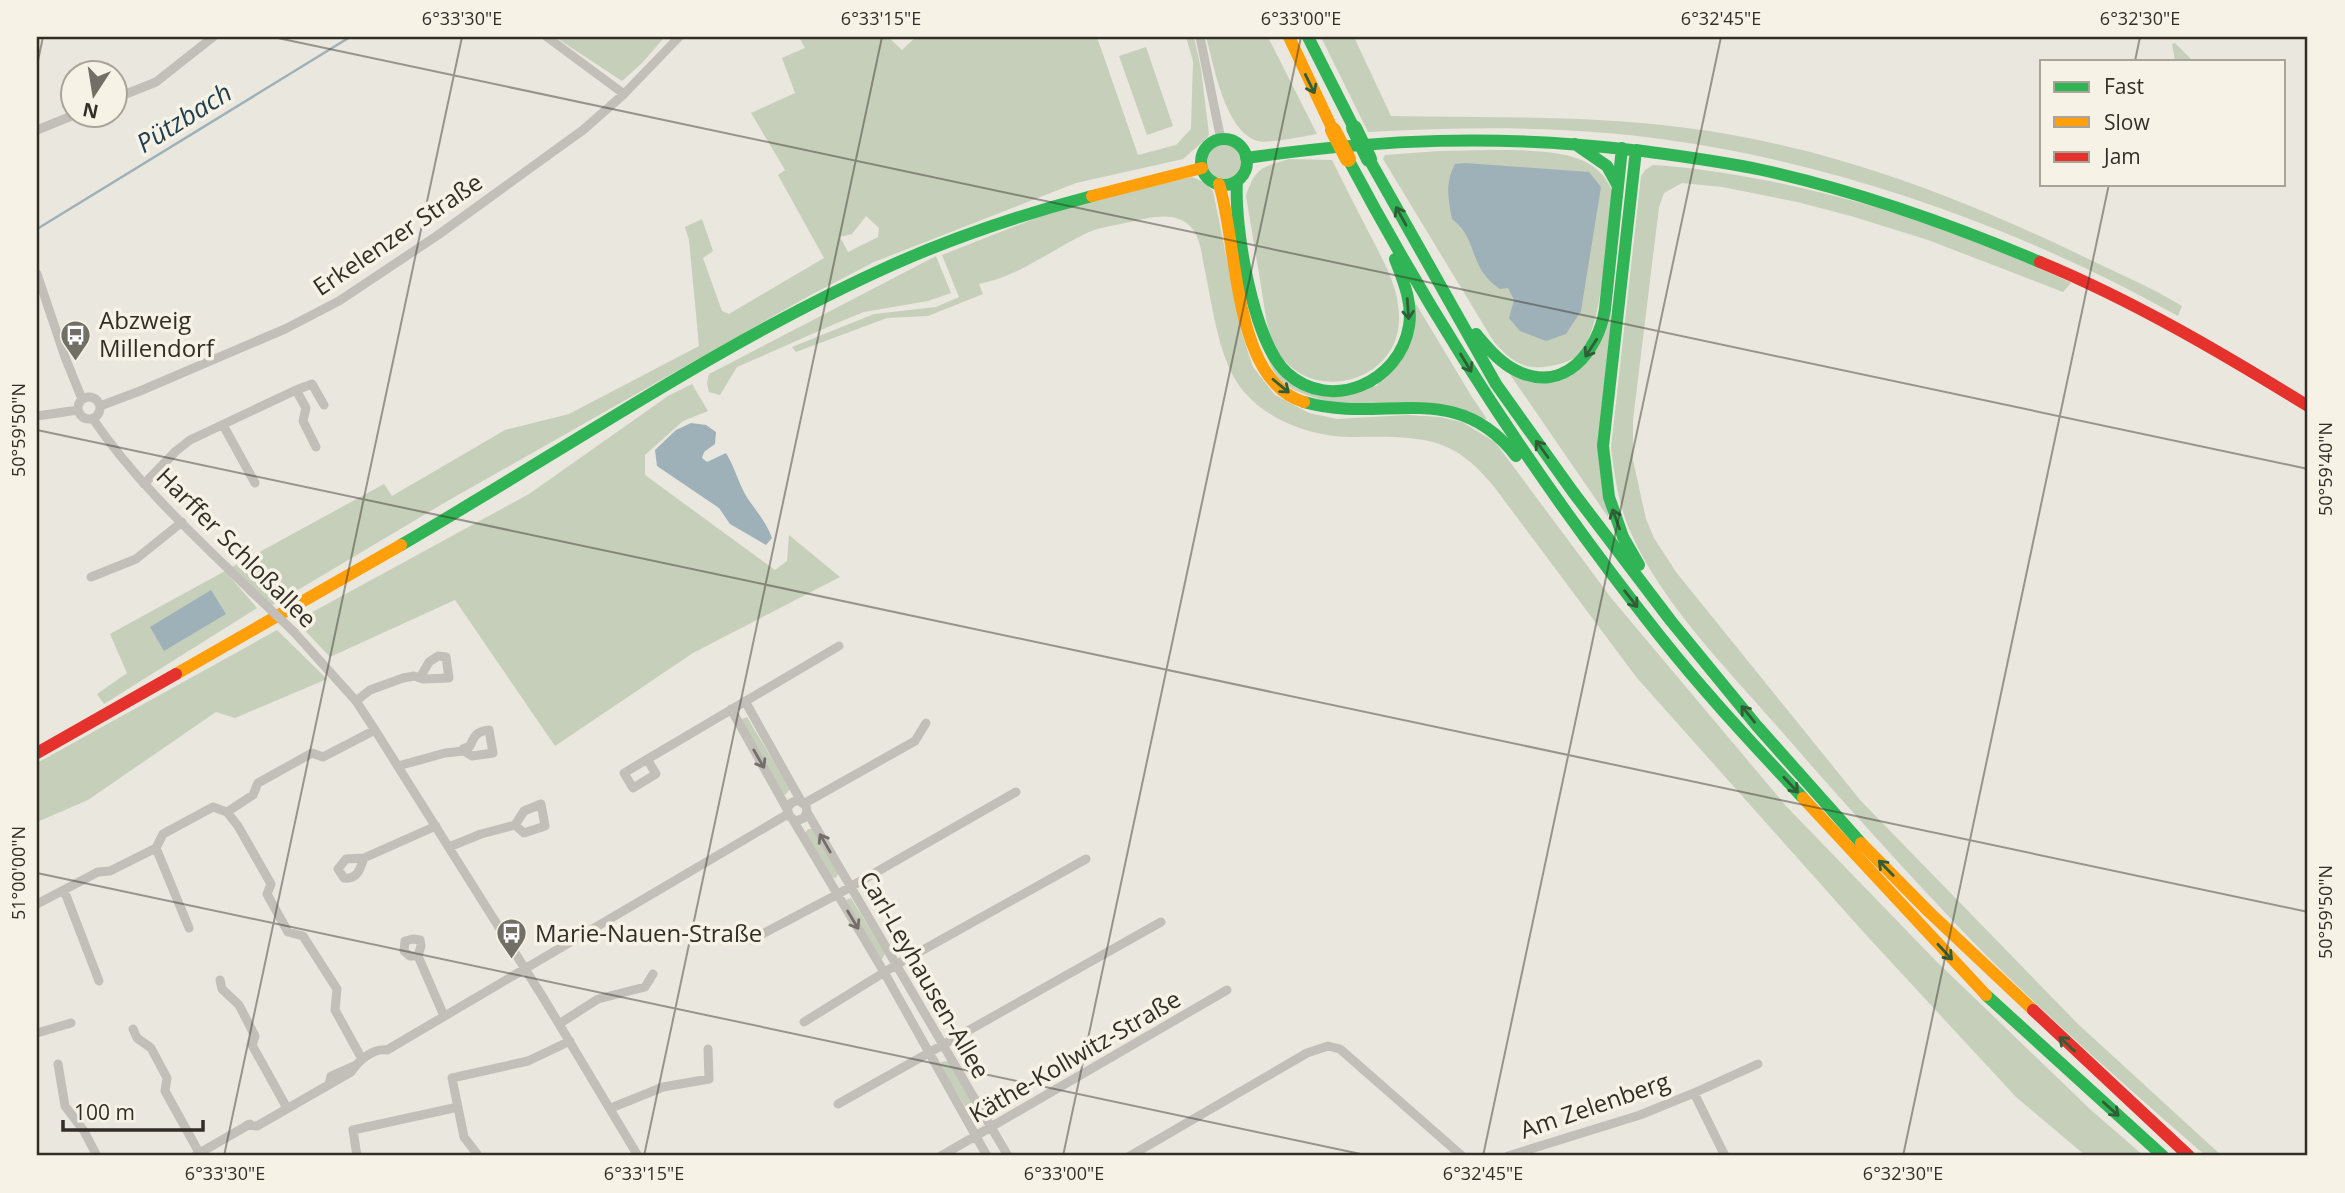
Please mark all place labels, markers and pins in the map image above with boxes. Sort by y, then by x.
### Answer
place label: Abzweig Millendorf [99,303,216,364]
bus stop icon: Abzweig Millendorf [59,318,93,362]
place label: Marie-Nauen-Straße [535,916,762,949]
bus stop icon: Marie-Nauen-Straße [495,917,529,961]

